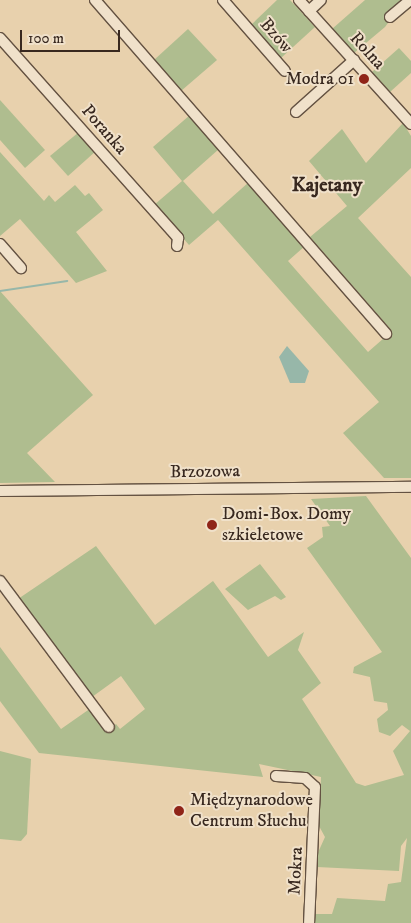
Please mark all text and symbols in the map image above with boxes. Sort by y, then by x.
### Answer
street label: Bzów [255,14,297,58]
scale bar [22,20,122,52]
street label: Rolna [345,28,389,74]
text: 100 m [28,29,64,48]
place label: Modra 01 [286,68,354,90]
marker: Modra 01 [358,73,370,85]
street label: Poranka [76,101,132,159]
district label: Kajetany [292,173,362,197]
street label: Brzozowa [170,461,240,483]
place label: Domi-Box. Domy szkieletowe [222,504,351,546]
marker: Domi-Box. Domy szkieletowe [206,519,218,531]
place label: Międzynarodowe Centrum Słuchu [190,790,313,832]
marker: Międzynarodowe Centrum Słuchu [172,804,186,818]
street label: Mokra [284,846,308,896]

